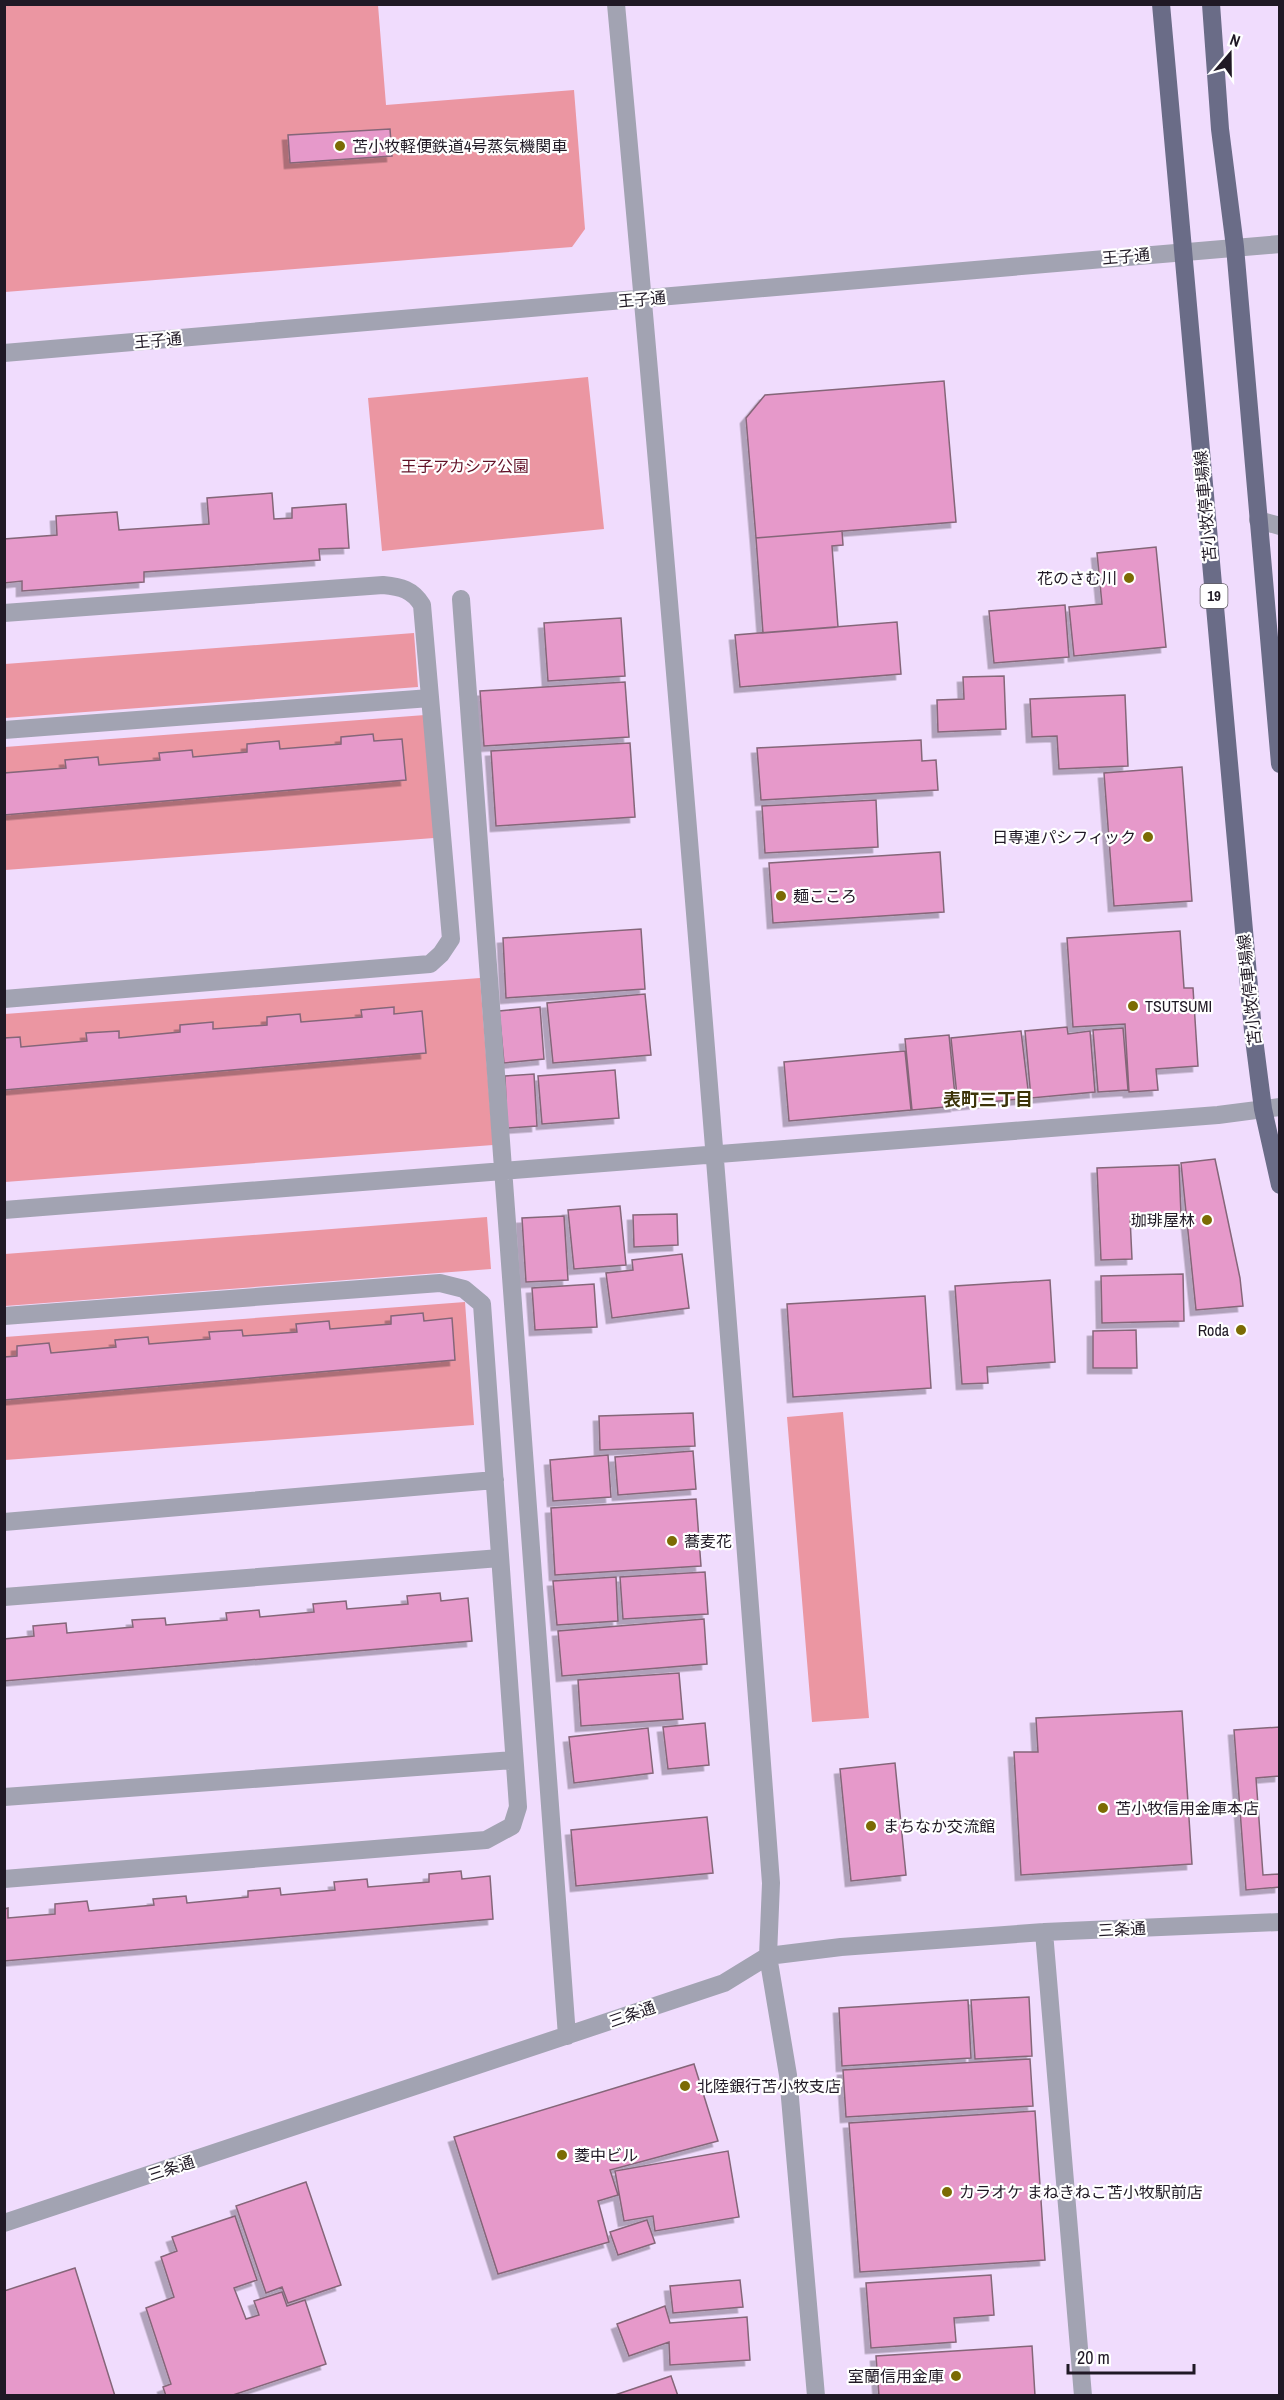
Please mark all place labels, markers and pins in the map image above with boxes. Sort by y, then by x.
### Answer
place label: 苫小牧軽便鉄道4号蒸気機関車 [352,135,567,157]
marker: 苫小牧軽便鉄道4号蒸気機関車 [333,139,347,153]
place label: 花のさむ川 [1037,567,1117,589]
marker: 花のさむ川 [1122,571,1136,585]
place label: 日専連パシフィック [992,826,1136,848]
marker: 日専連パシフィック [1141,830,1155,844]
place label: 麺こころ [793,885,857,907]
marker: 麺こころ [774,889,788,903]
place label: TSUTSUMI [1145,995,1212,1017]
marker: TSUTSUMI [1126,999,1140,1013]
place label: 珈琲屋林 [1131,1209,1195,1231]
marker: 珈琲屋林 [1200,1213,1214,1227]
place label: Roda [1198,1319,1230,1341]
marker: Roda [1234,1323,1248,1337]
place label: 蕎麦花 [684,1530,732,1552]
marker: 蕎麦花 [665,1534,679,1548]
place label: 苫小牧信用金庫本店 [1115,1797,1259,1819]
marker: 苫小牧信用金庫本店 [1096,1801,1110,1815]
place label: まちなか交流館 [883,1815,995,1837]
marker: まちなか交流館 [864,1819,878,1833]
place label: 北陸銀行苫小牧支店 [697,2075,841,2097]
marker: 北陸銀行苫小牧支店 [678,2079,692,2093]
place label: 菱中ビル [574,2144,638,2166]
marker: 菱中ビル [555,2148,569,2162]
place label: カラオケ まねきねこ苫小牧駅前店 [959,2181,1203,2203]
marker: カラオケ まねきねこ苫小牧駅前店 [940,2185,954,2199]
place label: 室蘭信用金庫 [848,2365,944,2387]
marker: 室蘭信用金庫 [949,2369,963,2383]

